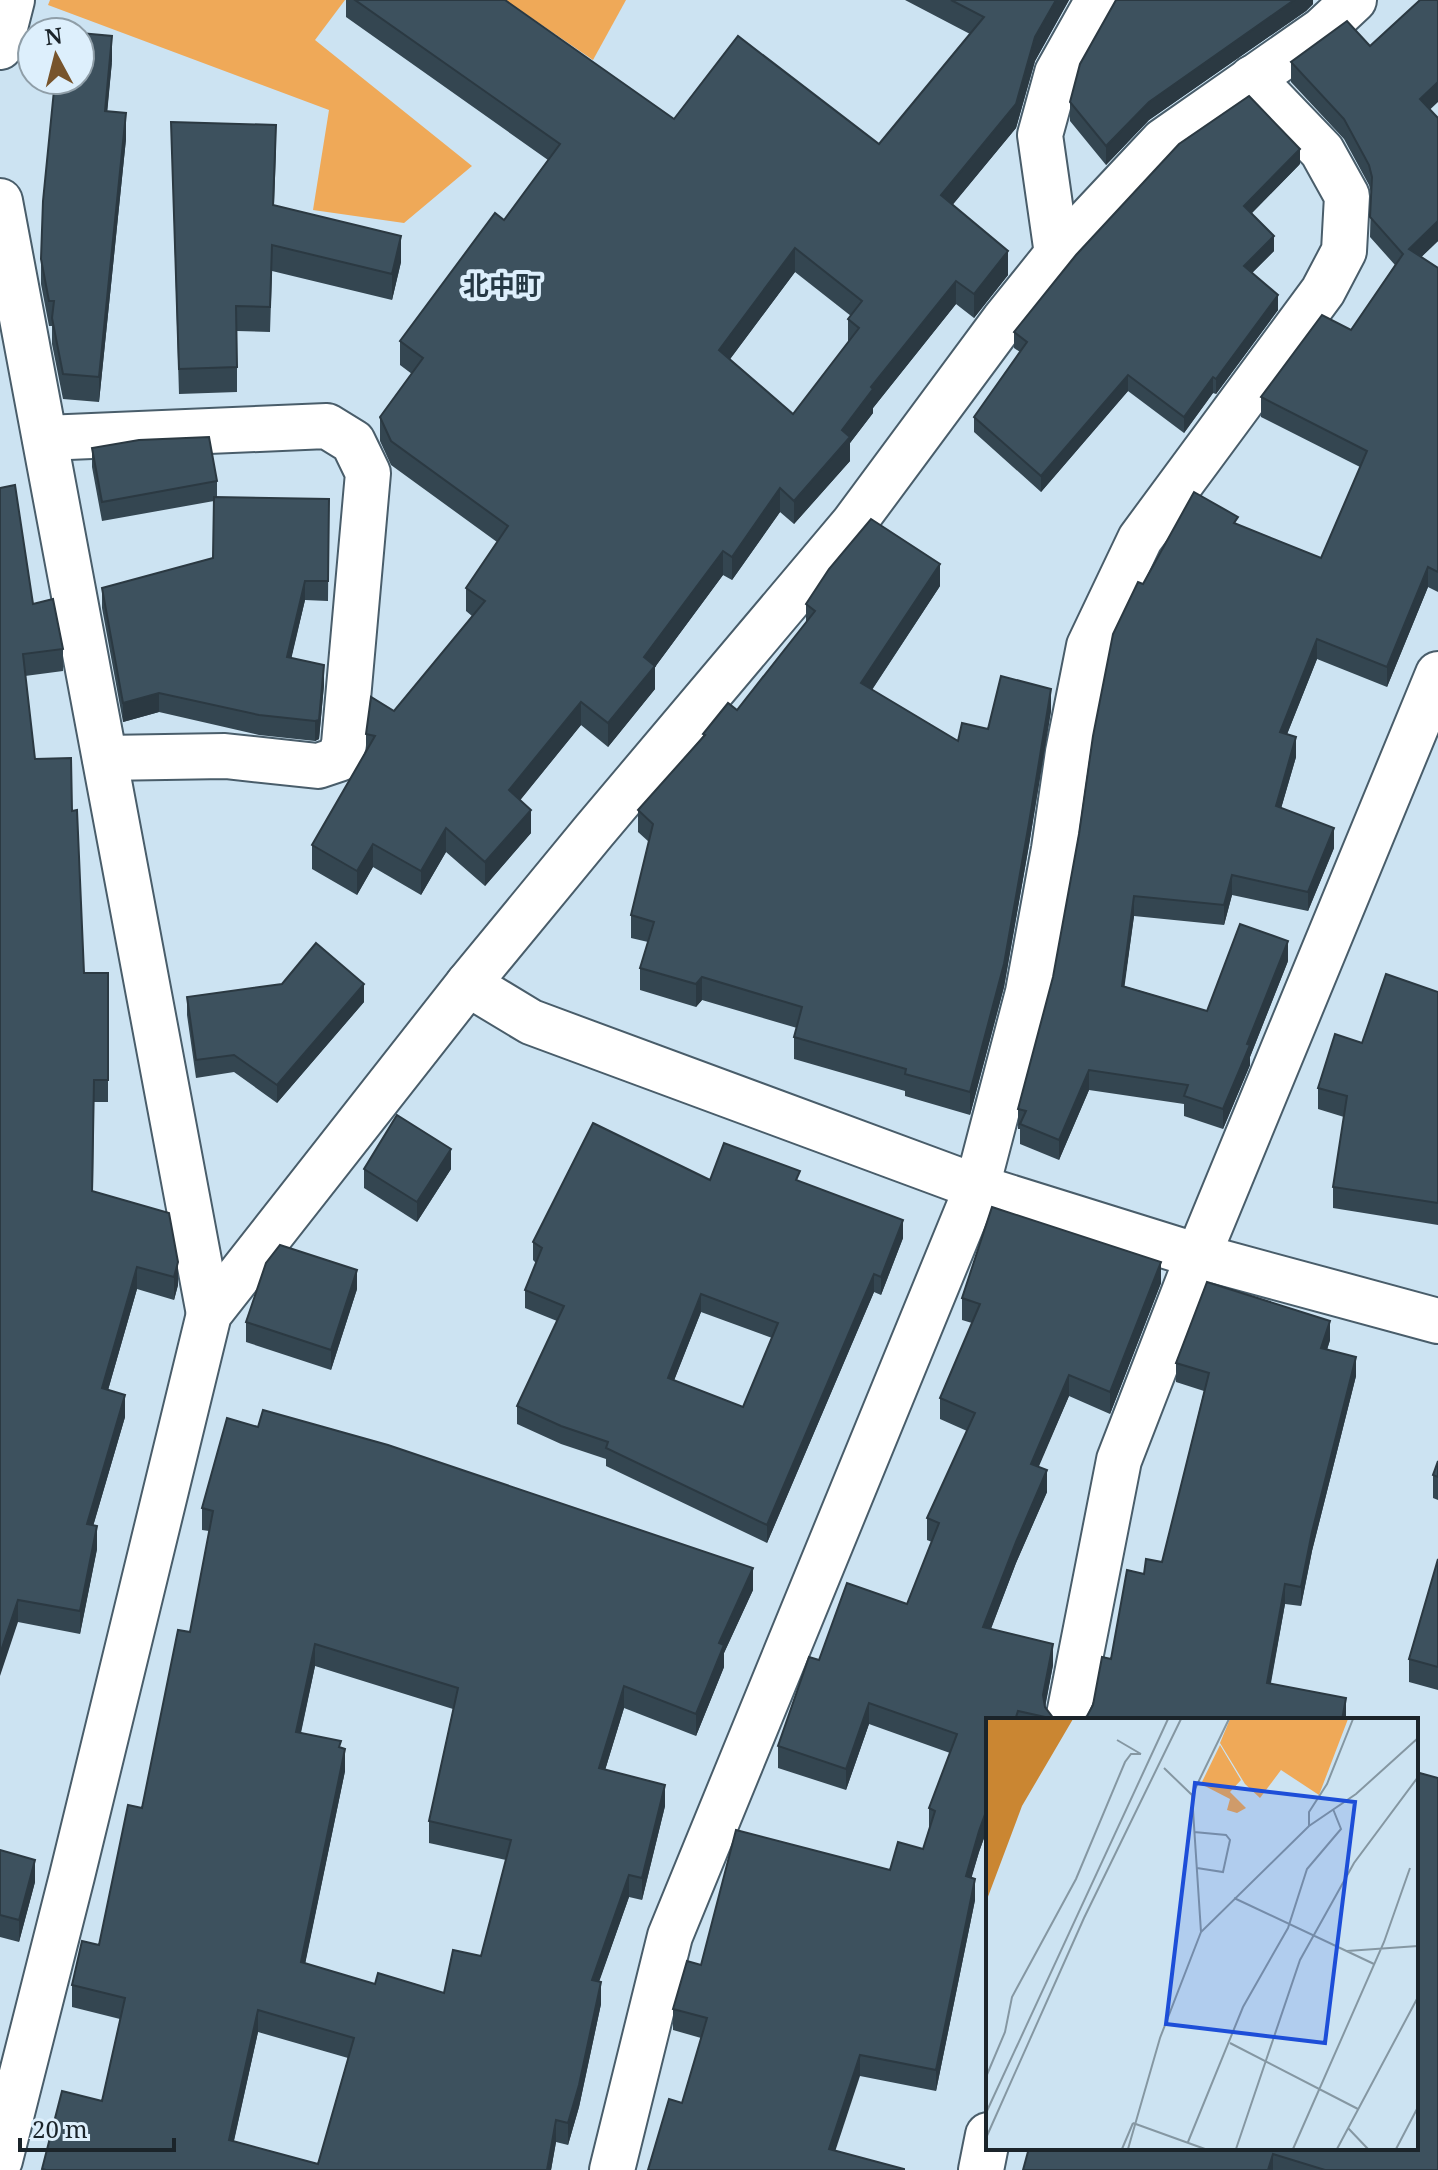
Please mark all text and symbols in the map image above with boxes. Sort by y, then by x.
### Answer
north arrow [16,16,96,96]
text: N [43,19,64,51]
district label: 北中町 [463,267,541,303]
inset map [986,1718,1418,2150]
scale bar [20,2102,174,2152]
text: 20 m [32,2112,88,2145]

